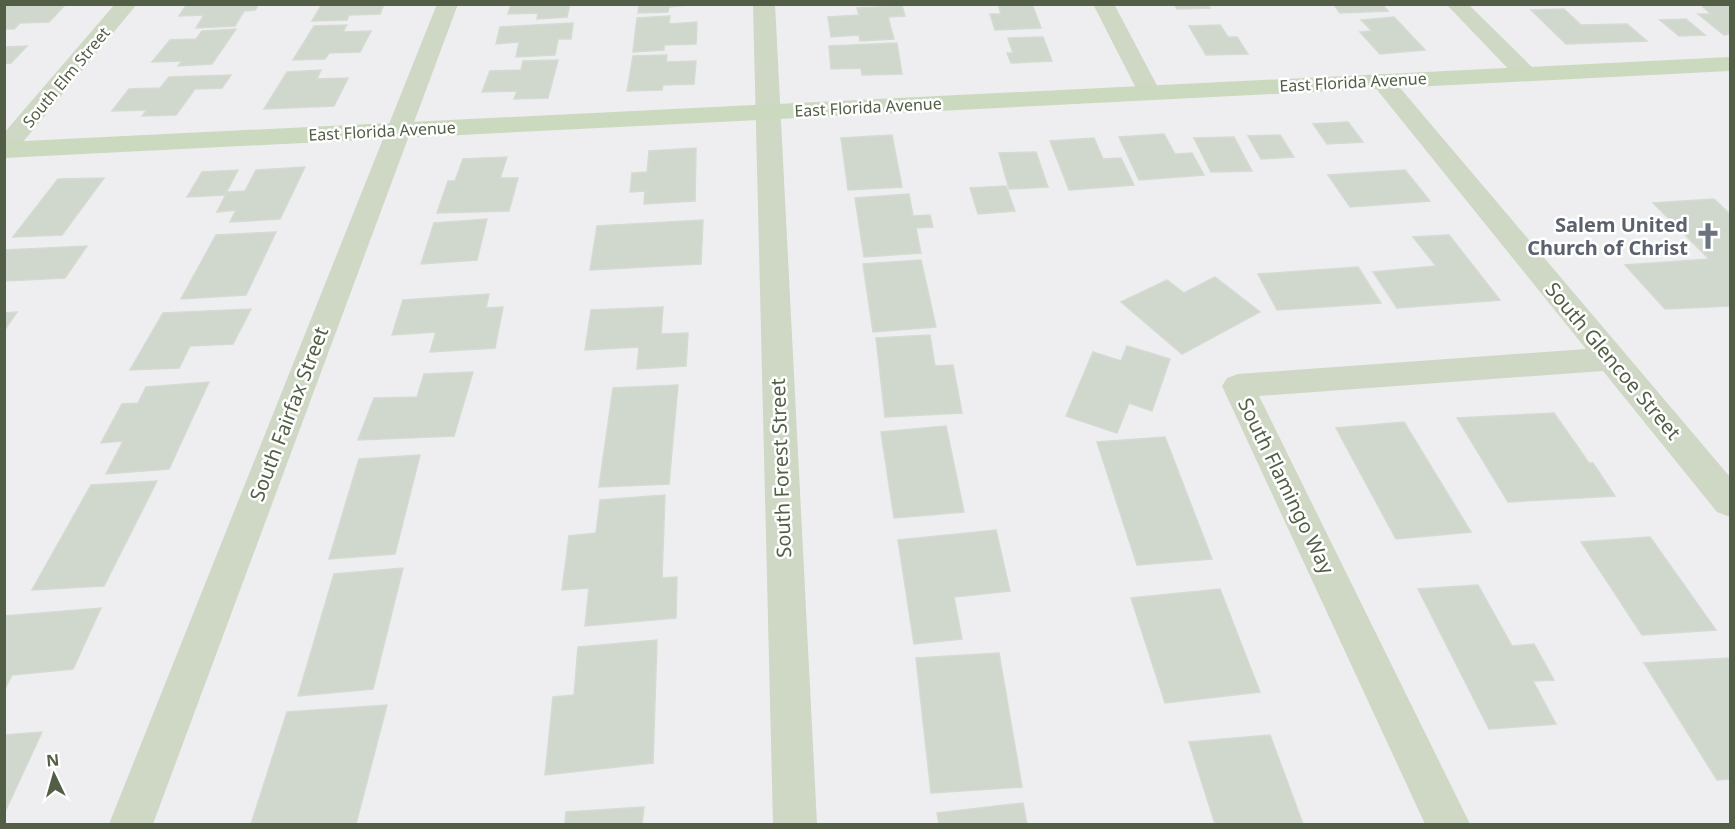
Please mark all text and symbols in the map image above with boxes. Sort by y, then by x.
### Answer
street label: South Elm Street [17,22,115,132]
street label: East Florida Avenue [1279,67,1427,97]
street label: East Florida Avenue [794,92,942,122]
street label: East Florida Avenue [308,116,456,146]
place label: Salem United Church of Christ [1527,211,1688,261]
church icon: Salem United Church of Christ [1693,221,1723,251]
street label: South Glencoe Street [1540,276,1687,445]
street label: South Fairfax Street [243,323,334,505]
street label: South Forest Street [764,378,797,558]
street label: South Flamingo Way [1232,393,1341,579]
north arrow [24,745,84,805]
text: N [45,749,60,772]

